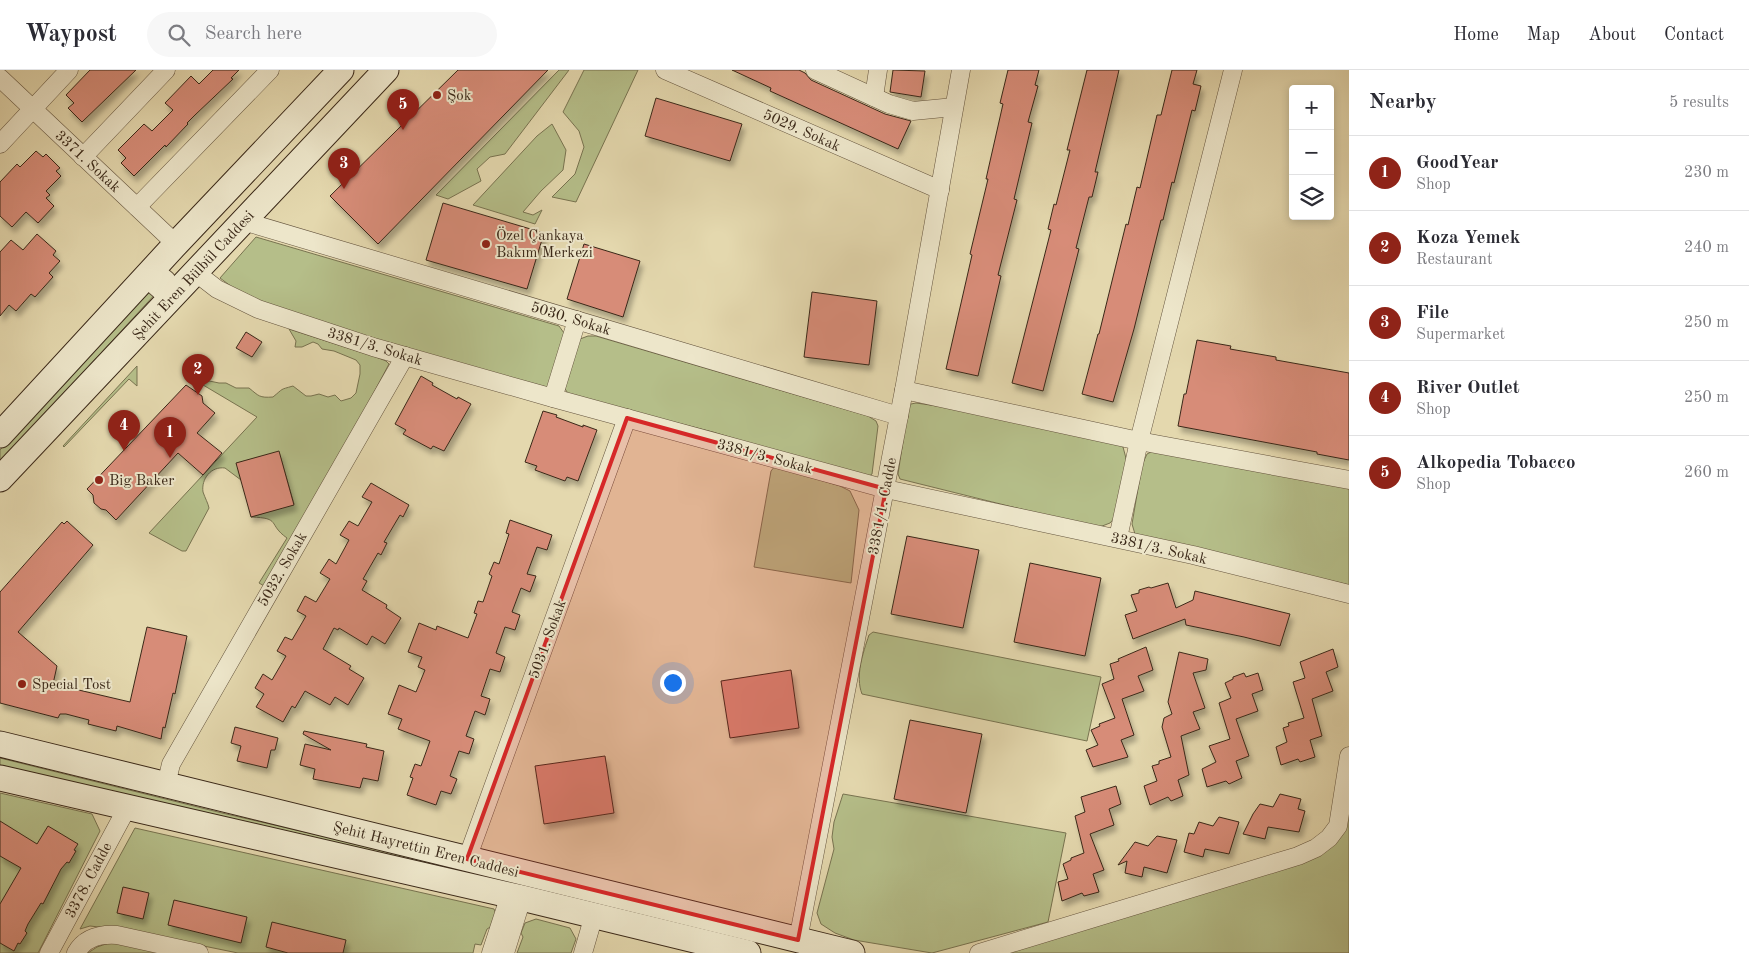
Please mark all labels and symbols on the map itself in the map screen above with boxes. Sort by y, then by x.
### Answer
pin: 5 [387,89,419,130]
marker: Şok [431,89,443,101]
place label: Şok [447,89,472,104]
street label: 5029. Sokak [760,108,843,155]
street label: 3371. Sokak [52,128,123,196]
pin: 3 [328,148,360,189]
street label: Şehit Eren Bülbül Caddesi [130,209,258,343]
place label: Özel Çankaya Bakım Merkezi [496,226,593,261]
marker: Özel Çankaya Bakım Merkezi [480,238,492,250]
street label: 5030. Sokak [529,300,613,339]
street label: 3381/3. Sokak [325,326,424,369]
pin: 2 [182,354,214,395]
pin: 4 [108,410,140,451]
pin: 1 [154,417,186,458]
street label: 3381/3. Sokak [715,437,814,477]
street label: 3381/1. Cadde [867,456,900,556]
marker: Big Baker [93,474,105,486]
place label: Big Baker [109,474,174,489]
street label: 5032. Sokak [256,530,311,609]
street label: 3381/3. Sokak [1109,531,1208,568]
street label: 5031. Sokak [527,598,570,681]
your location [660,670,686,696]
marker: Special Tost [16,678,28,690]
place label: Special Tost [32,678,111,693]
street label: Şehit Hayrettin Eren Caddesi [331,820,520,881]
street label: 3378. Cadde [63,840,116,921]

